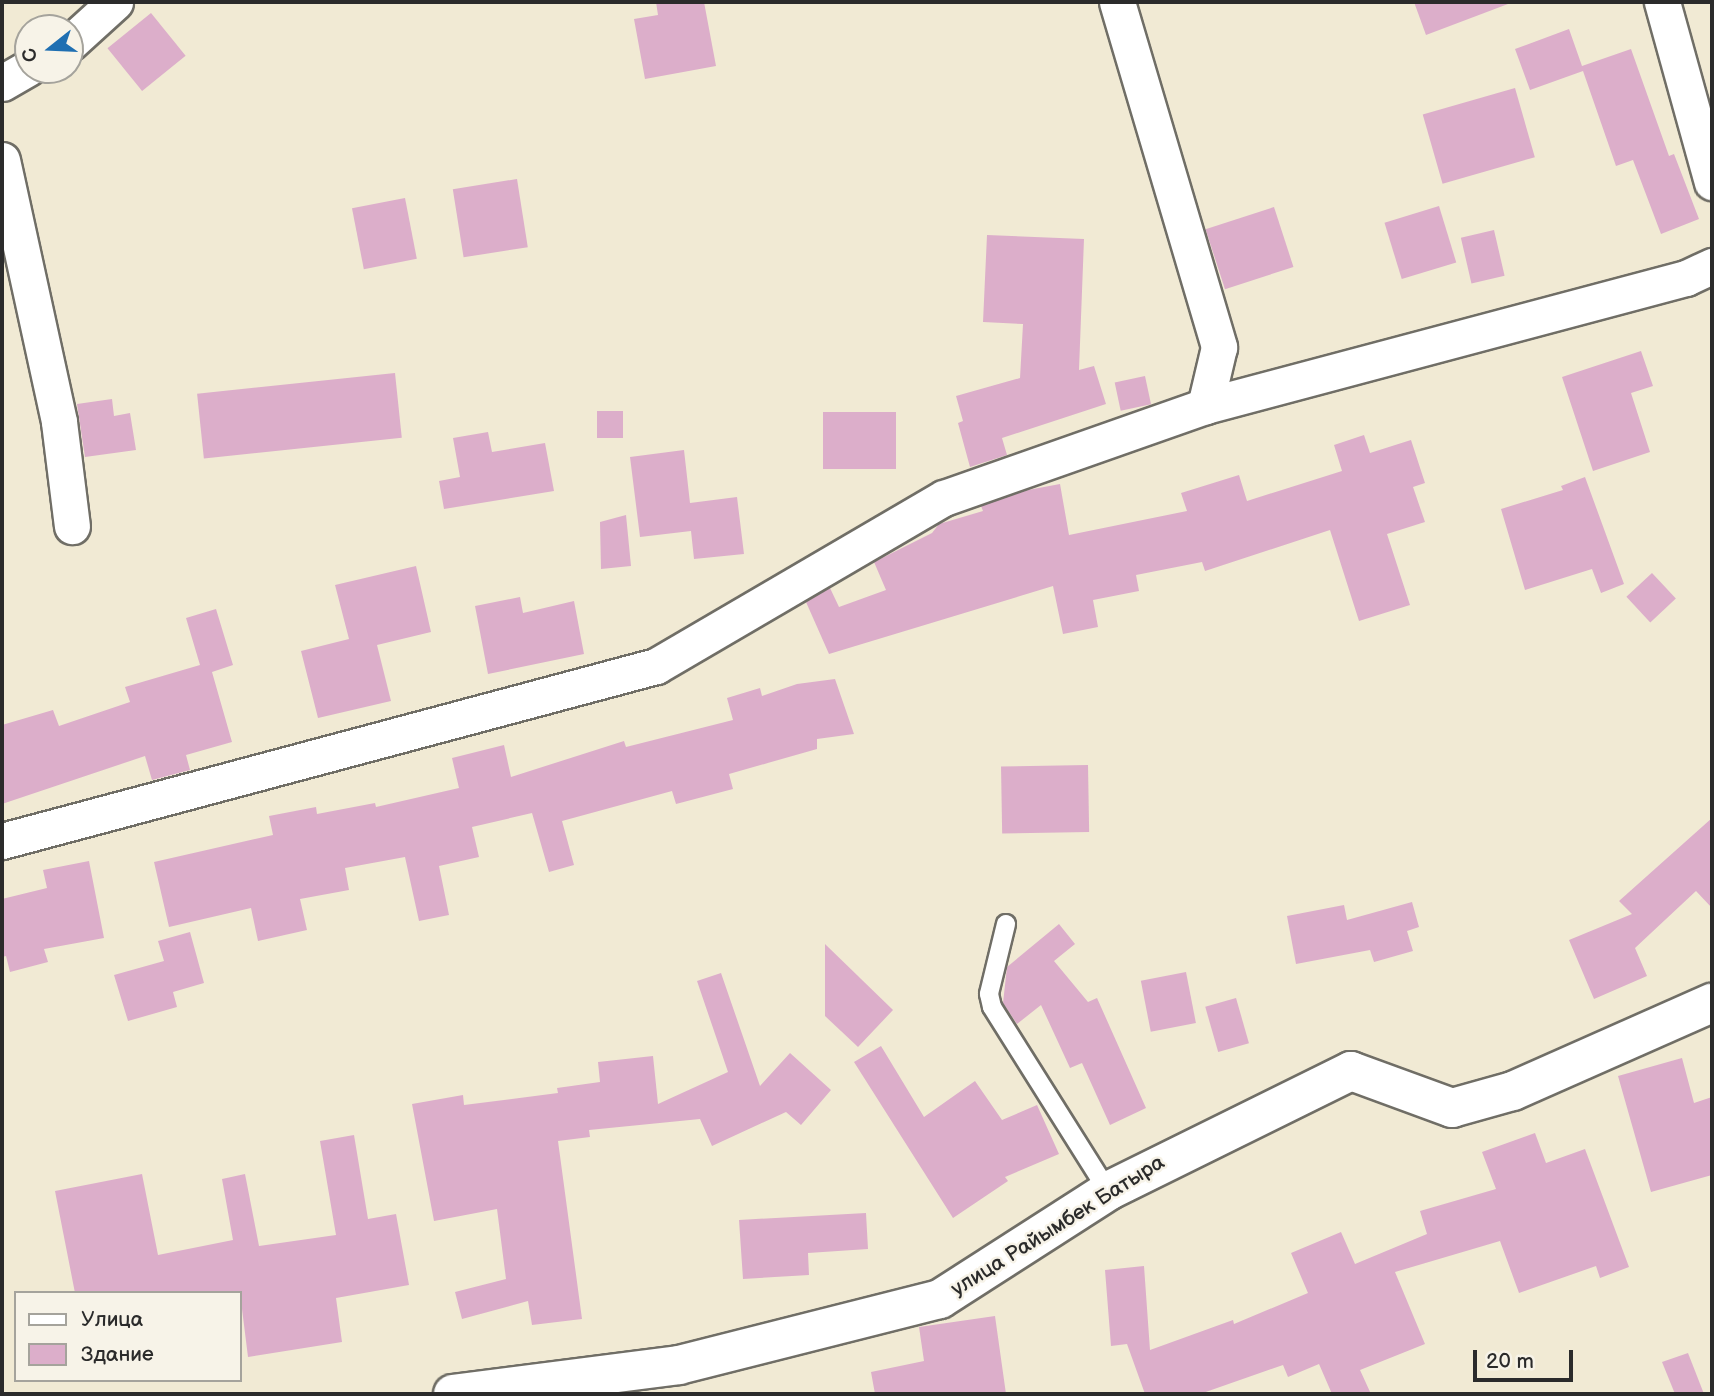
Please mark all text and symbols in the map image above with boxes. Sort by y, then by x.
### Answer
north arrow [14,14,84,84]
text: С [17,45,43,65]
street label: улица Райымбек Батыра [947,1150,1169,1302]
legend [14,1291,242,1382]
text: Улица [81,1307,143,1332]
scale bar [1476,1336,1576,1380]
text: Здание [81,1342,154,1367]
text: 20 m [1486,1349,1534,1374]

